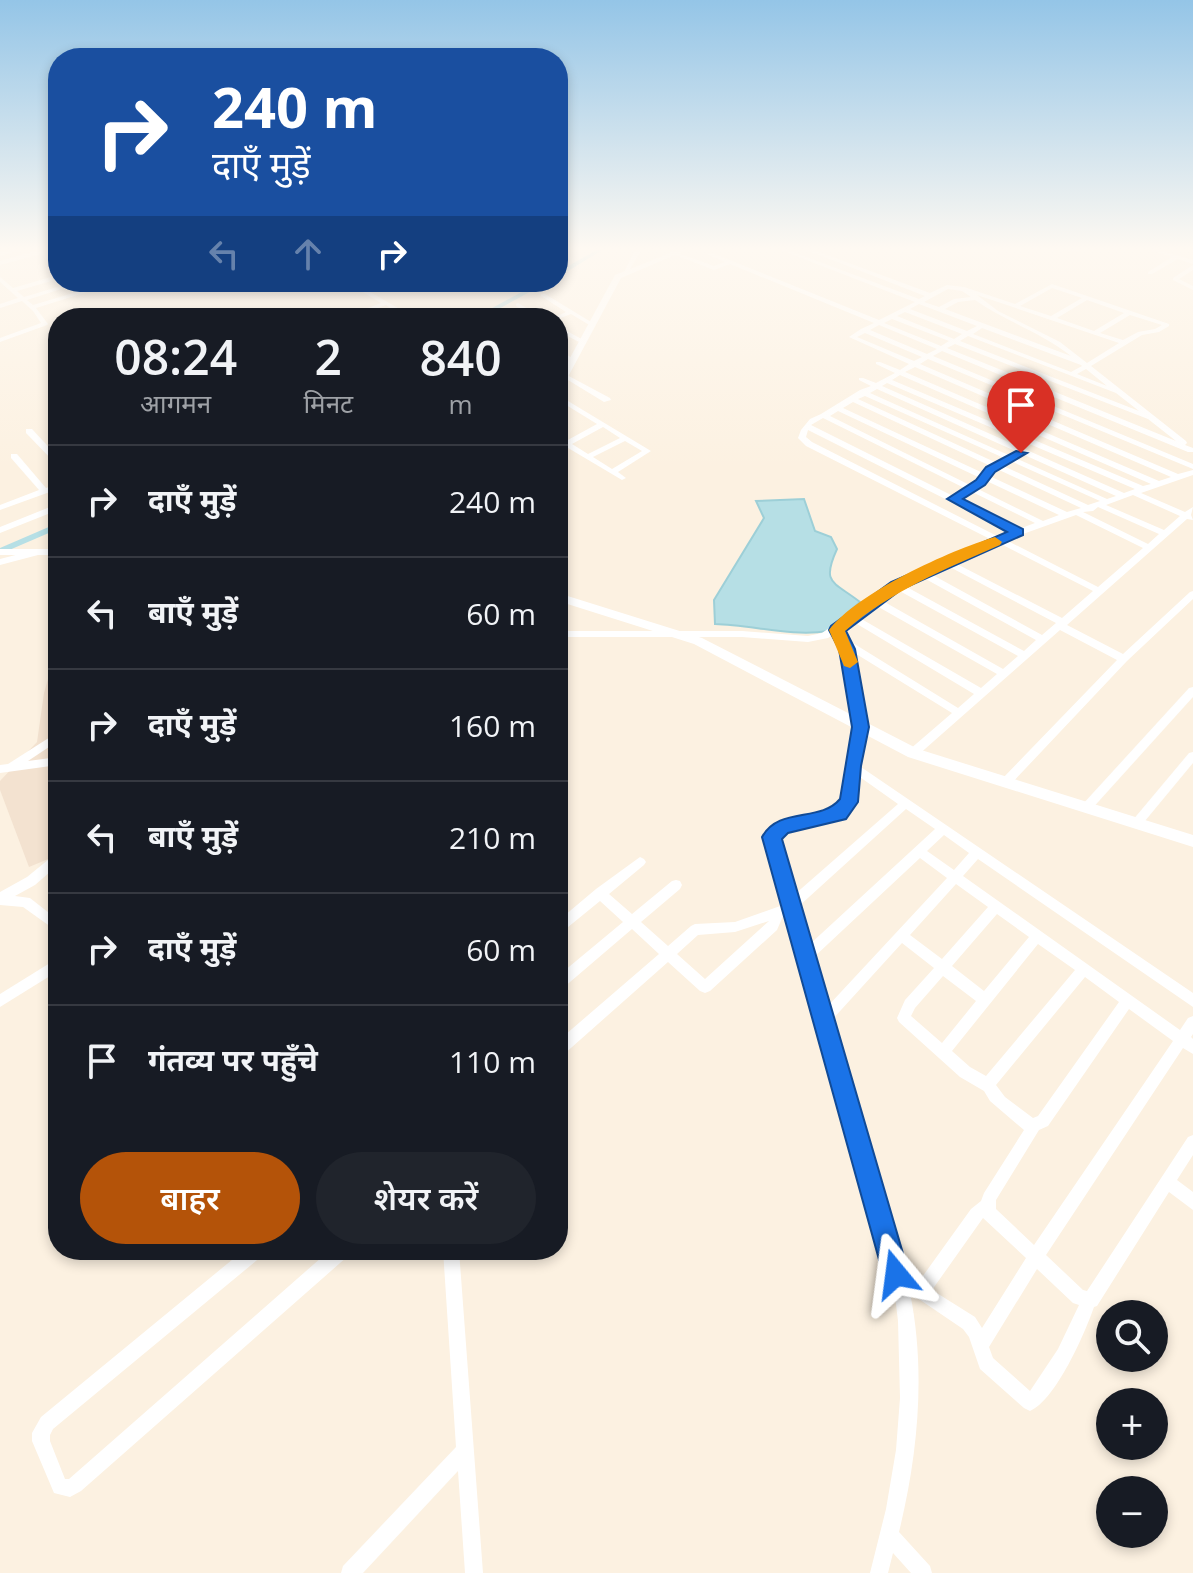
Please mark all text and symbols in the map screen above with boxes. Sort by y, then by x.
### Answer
text: 240 m [212,68,378,144]
icon: right [80,80,184,184]
text: दाएँ मुड़ें [212,140,311,189]
icon: left [202,232,246,276]
icon: ahead [286,232,330,276]
icon: right [370,232,414,276]
text: 08:24 [114,324,237,389]
text: 2 [315,324,342,389]
text: 840 [419,325,502,390]
pin [987,371,1055,453]
icon: arrive [999,383,1043,427]
text: आगमन [140,385,211,421]
text: मिनट [303,385,353,421]
text: m [449,386,473,422]
icon: right [80,479,124,523]
text: दाएँ मुड़ें [148,479,236,520]
text: 240 m [449,481,536,522]
icon: left [80,591,124,635]
text: बाएँ मुड़ें [148,591,238,632]
text: 60 m [466,593,536,634]
icon: right [80,703,124,747]
text: दाएँ मुड़ें [148,703,236,744]
text: 160 m [449,705,536,746]
icon: left [80,815,124,859]
text: बाएँ मुड़ें [148,815,238,856]
text: 210 m [449,817,536,858]
icon: right [80,927,124,971]
text: दाएँ मुड़ें [148,927,236,968]
text: 60 m [466,929,536,970]
icon: arrive [80,1039,124,1083]
text: गंतव्य पर पहुँचे [148,1039,318,1080]
text: 110 m [449,1041,536,1082]
button: बाहर [80,1152,300,1244]
button: शेयर करें [316,1152,536,1244]
position arrow [854,1232,938,1316]
map controls [1096,1300,1168,1548]
button: search [1096,1300,1168,1372]
button: + [1096,1388,1168,1460]
button: − [1096,1476,1168,1548]

